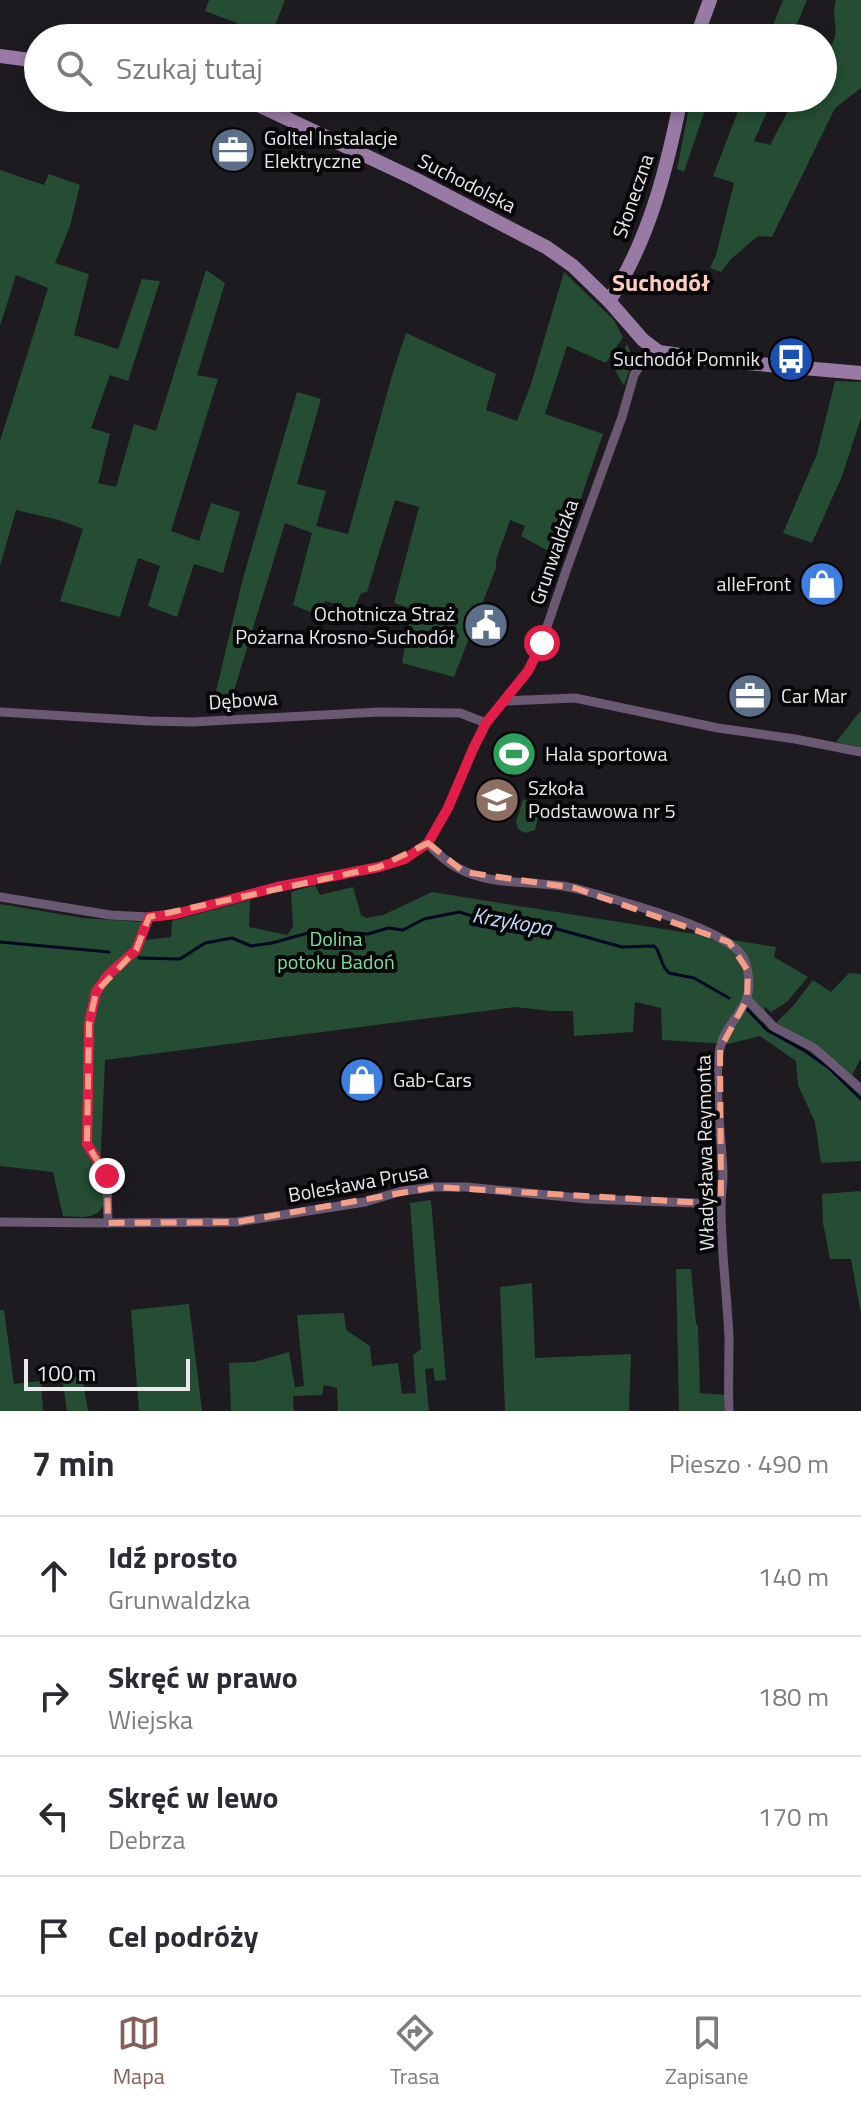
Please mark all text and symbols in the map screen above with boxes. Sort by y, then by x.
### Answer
search box [24,24,837,112]
text: Szukaj tutaj [116,45,263,91]
icon: search [52,46,96,90]
place label: Goltel Instalacje Elektryczne [264,122,397,176]
office icon: Goltel Instalacje Elektryczne [209,126,257,174]
street label: Suchodolska [413,145,522,220]
street label: Słoneczna [604,150,661,242]
district label: Suchodół [612,264,711,300]
bus stop icon: Suchodół Pomnik [767,335,815,383]
place label: Suchodół Pomnik [613,343,760,374]
street label: Grunwaldzka [521,495,586,609]
shop icon: alleFront [798,560,846,608]
place label: alleFront [717,568,791,599]
place label: Ochotnicza Straż Pożarna Krosno-Suchodół [235,598,455,652]
public building icon: Ochotnicza Straż Pożarna Krosno-Suchodół [462,601,510,649]
route start [524,625,560,661]
office icon: Car Mar [726,672,774,720]
place label: Car Mar [781,680,847,711]
street label: Dębowa [207,682,279,717]
sports icon: Hala sportowa [490,730,538,778]
place label: Hala sportowa [545,738,668,769]
place label: Szkoła Podstawowa nr 5 [528,772,676,826]
school or university icon: Szkoła Podstawowa nr 5 [473,776,521,824]
water label: Krzykopa [470,897,556,945]
park label: Dolina potoku Badoń [277,923,395,977]
street label: Władysława Reymonta [687,1055,722,1251]
shop icon: Gab-Cars [338,1056,386,1104]
place label: Gab-Cars [393,1064,472,1095]
street label: Bolesława Prusa [286,1155,430,1210]
route end [89,1158,125,1194]
scale bar [24,1355,190,1391]
text: 100 m [36,1356,96,1390]
text: 7 min [32,1437,115,1489]
text: Pieszo · 490 m [669,1444,829,1483]
text: Idź prosto [108,1534,238,1580]
icon: ahead [32,1554,76,1598]
text: 140 m [758,1557,829,1596]
text: Grunwaldzka [108,1580,250,1619]
text: Skręć w prawo [108,1654,298,1700]
icon: right [32,1674,76,1718]
text: 180 m [758,1677,829,1716]
text: Wiejska [108,1700,193,1739]
text: Skręć w lewo [108,1774,279,1820]
icon: left [32,1794,76,1838]
text: 170 m [758,1797,829,1836]
text: Debrza [108,1820,185,1859]
text: Cel podróży [108,1913,259,1959]
icon: arrive [32,1914,76,1958]
tab: Mapa [113,2011,165,2093]
tab: Trasa [390,2011,440,2093]
tab: Zapisane [665,2011,748,2093]

